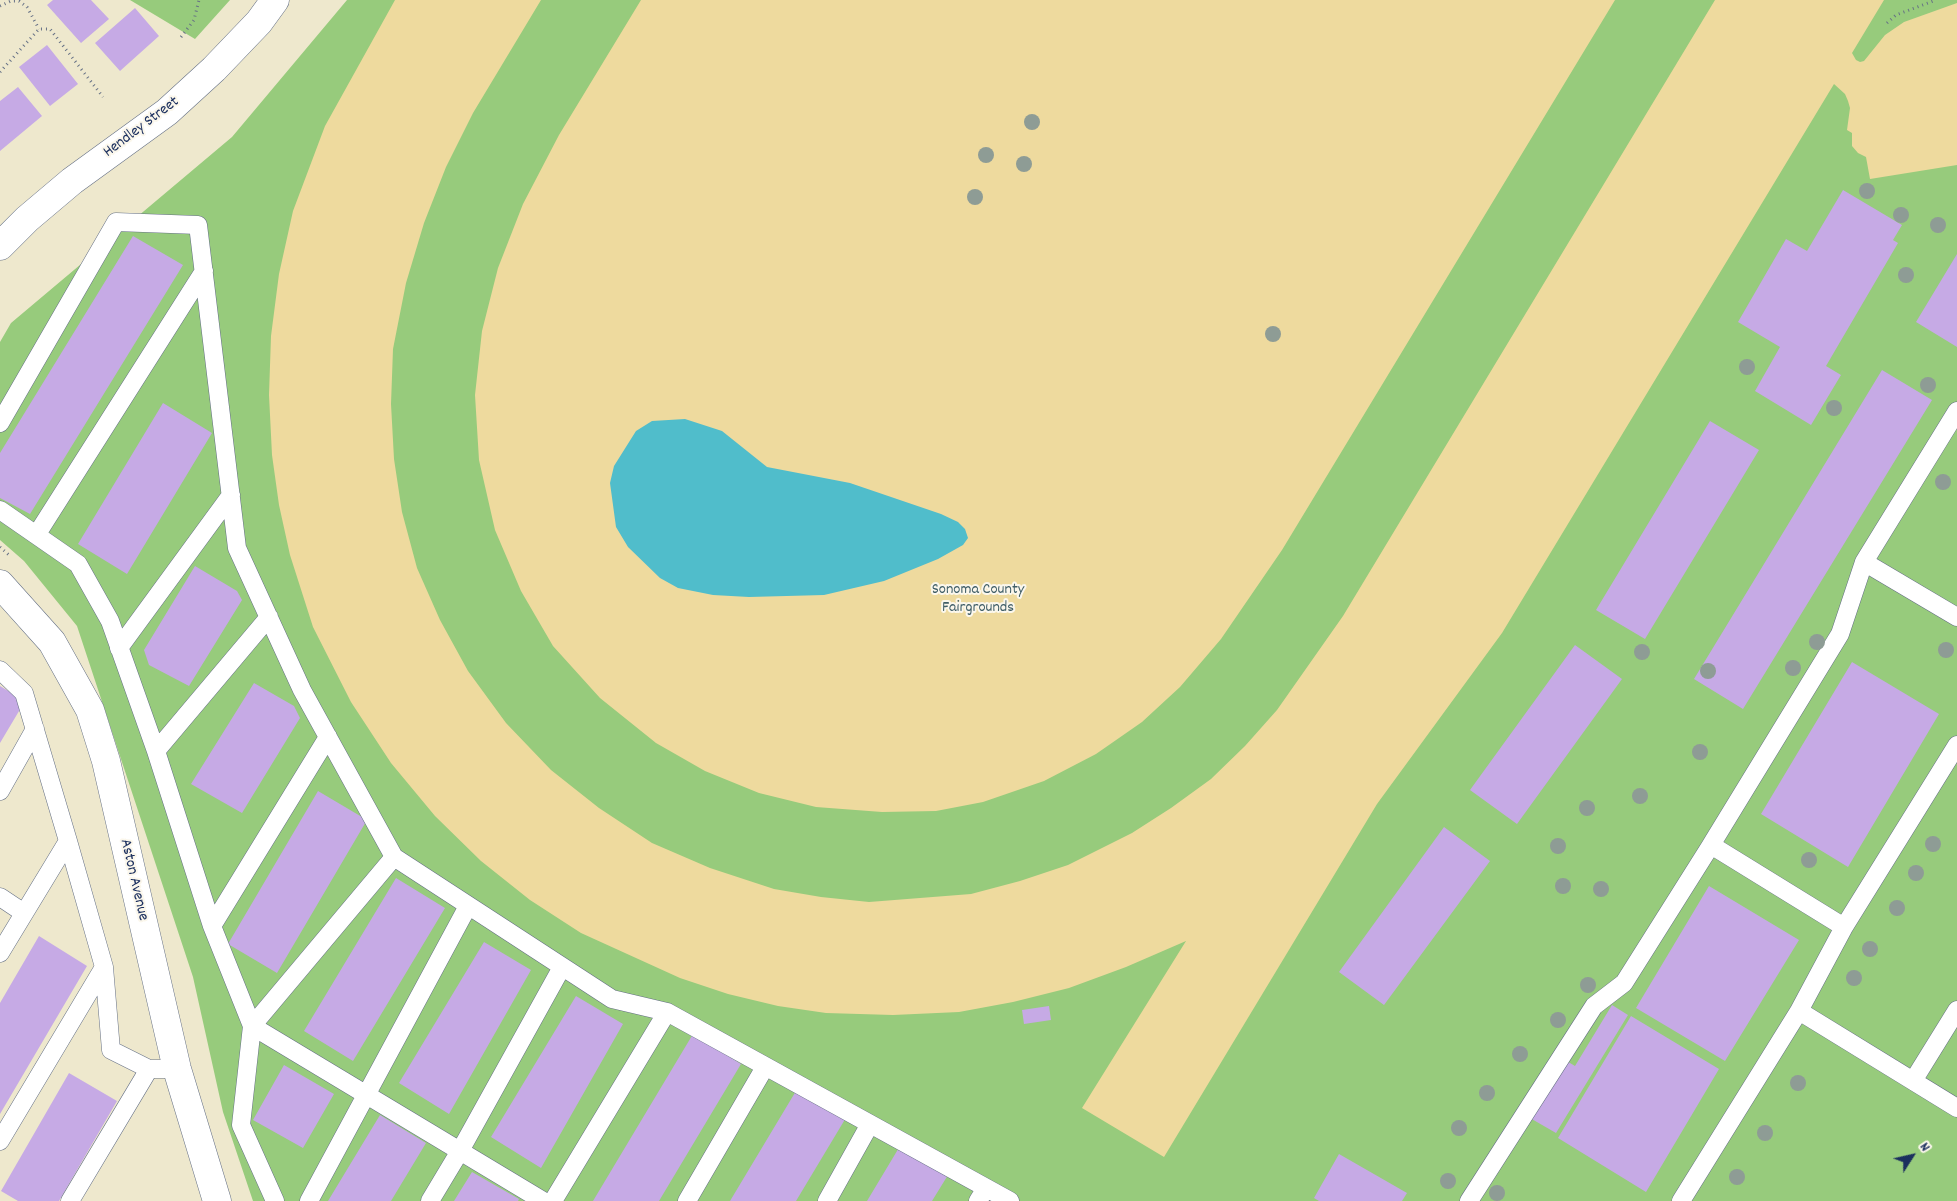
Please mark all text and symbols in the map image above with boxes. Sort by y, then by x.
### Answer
street label: Hendley Street [100,93,184,163]
park label: Sonoma County Fairgrounds [932,581,1024,619]
street label: Aston Avenue [114,837,152,923]
north arrow [1887,1131,1937,1181]
text: N [1914,1139,1934,1156]

